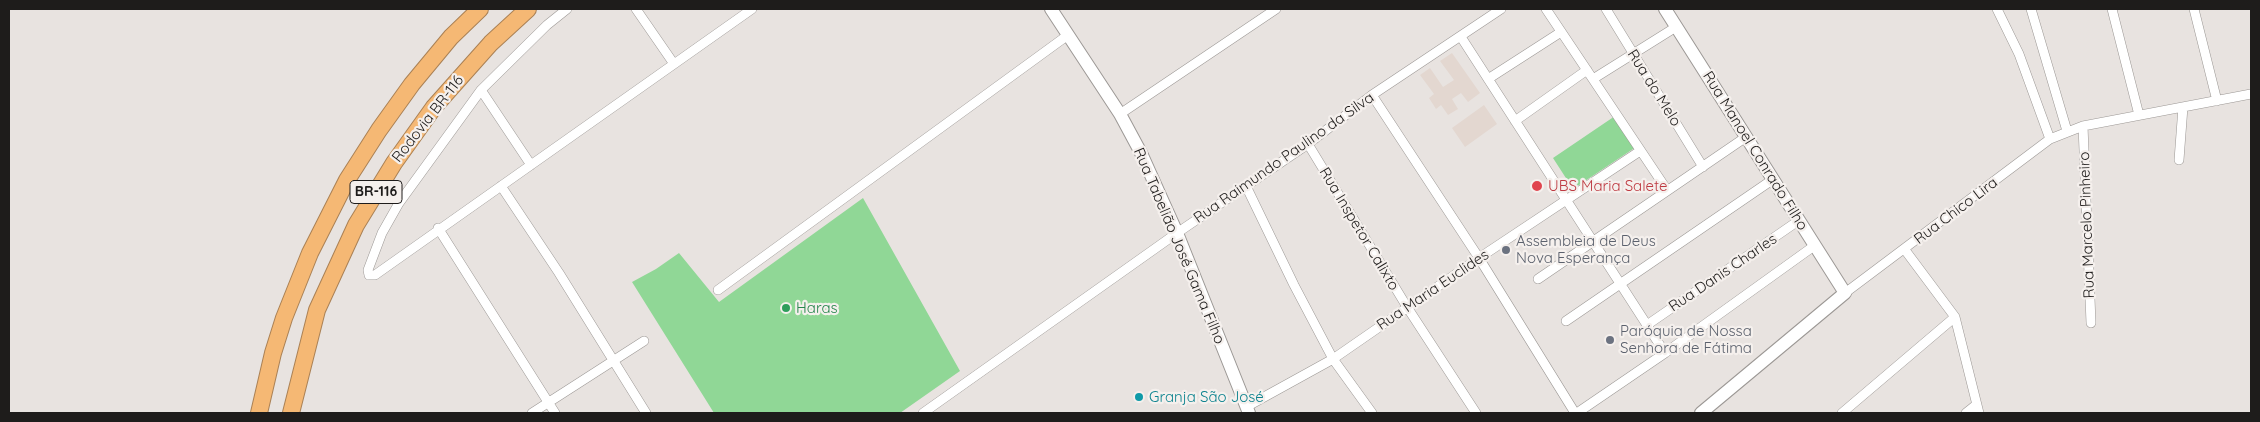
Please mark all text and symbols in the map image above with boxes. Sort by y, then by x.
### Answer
street label: Rua do Melo [1623,46,1685,130]
street label: Rua Manoel Conrado Filho [1699,68,1811,234]
street label: Rodovia BR-116 [388,72,468,166]
street label: Rua Raimundo Paulino da Silva [1190,89,1378,227]
street label: Rua Tabelião José Gama Filho [1129,145,1229,347]
street label: Rua Marcelo Pinheiro [2075,151,2099,299]
street label: Rua Inspetor Calixto [1315,164,1403,294]
street label: Rua Chico Lira [1911,174,2001,248]
place label: UBS Maria Salete [1548,177,1667,195]
marker: UBS Maria Salete [1530,179,1544,193]
road number: BR-116 [350,180,402,203]
street label: Rua Danis Charles [1666,230,1780,316]
place label: Assembleia de Deus Nova Esperança [1516,232,1656,267]
marker: Assembleia de Deus Nova Esperança [1500,244,1512,256]
street label: Rua Maria Euclides [1374,246,1492,334]
place label: Haras [796,299,838,317]
marker: Haras [780,302,792,314]
place label: Paróquia de Nossa Senhora de Fátima [1620,322,1752,357]
marker: Paróquia de Nossa Senhora de Fátima [1604,334,1616,346]
place label: Granja São José [1149,388,1264,406]
marker: Granja São José [1133,391,1145,403]

